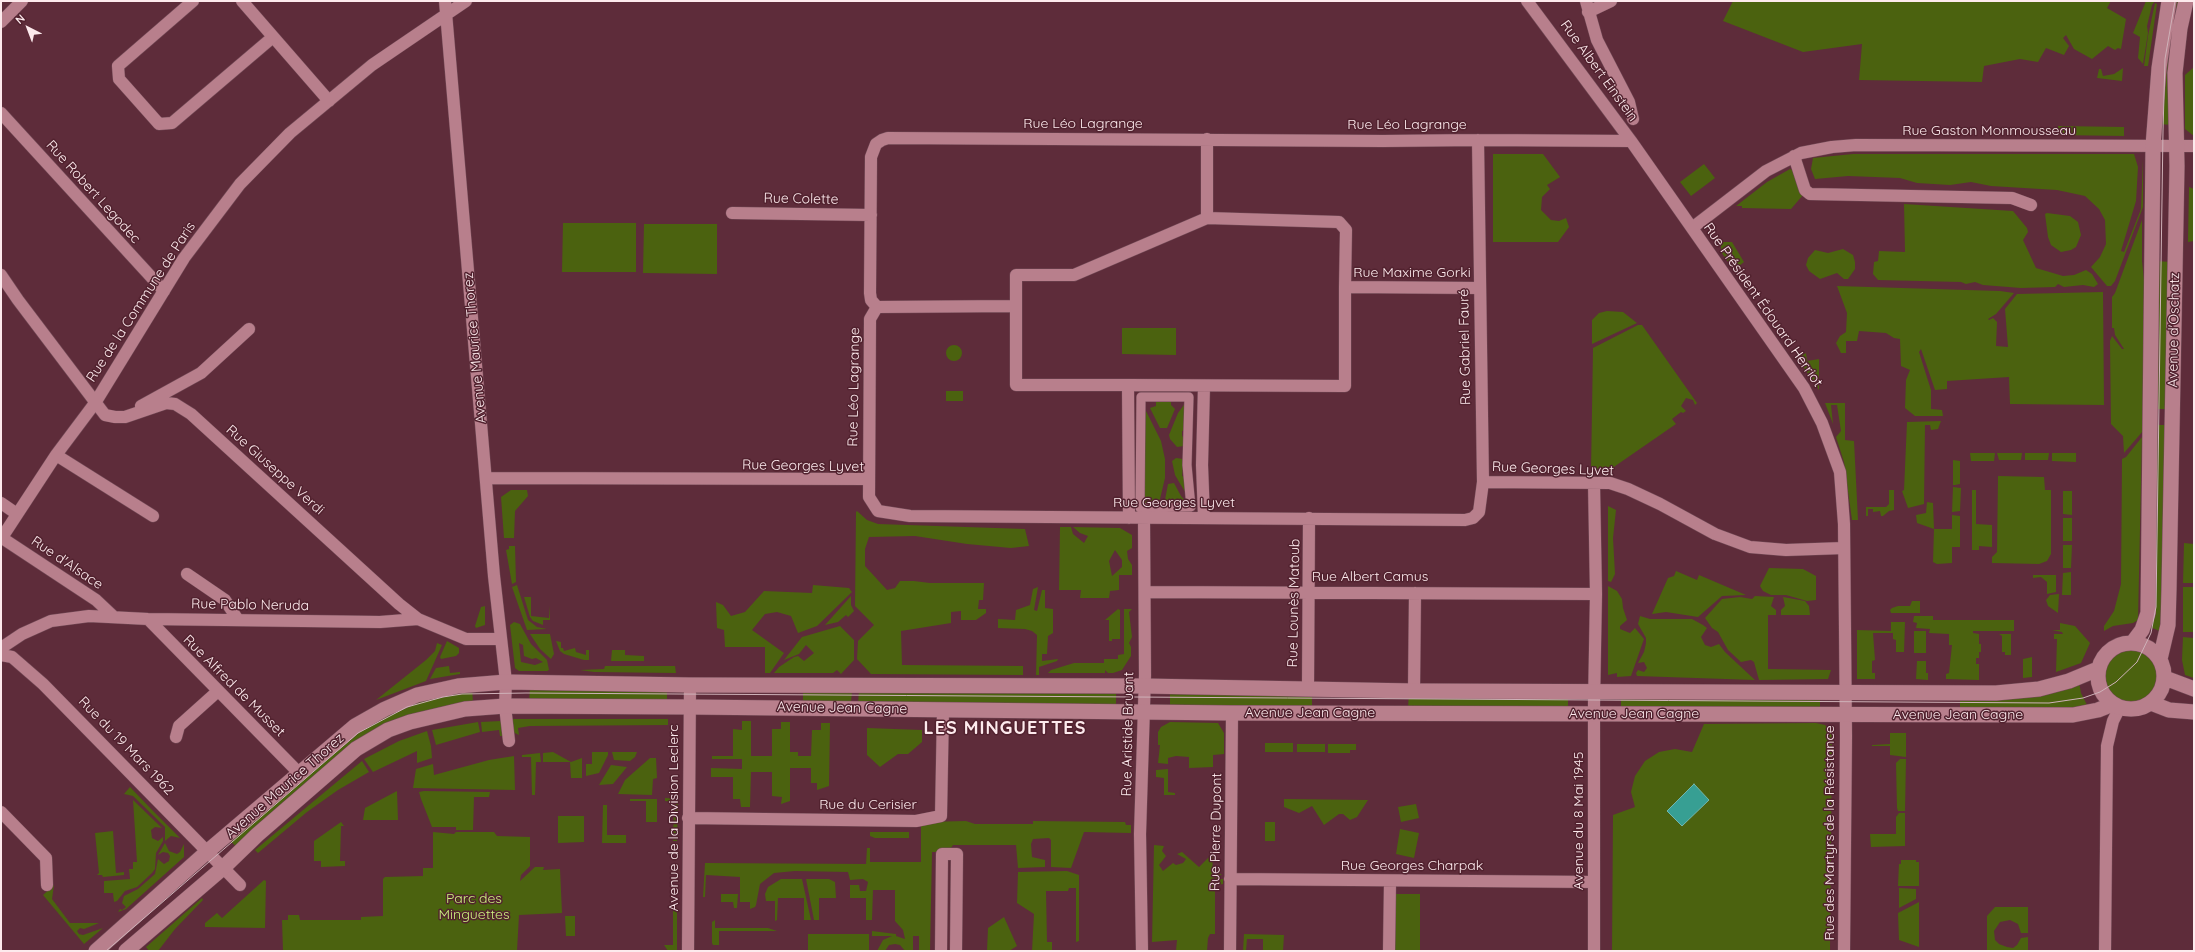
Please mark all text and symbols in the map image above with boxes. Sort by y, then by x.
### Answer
north arrow [8,8,48,48]
text: N [12,11,28,27]
street label: Rue Albert Einstein [1557,17,1641,125]
street label: Rue Léo Lagrange [1023,116,1143,132]
street label: Rue Léo Lagrange [1347,117,1467,133]
street label: Rue Gaston Monmousseau [1902,123,2076,139]
street label: Rue Robert Legodec [42,137,144,247]
street label: Rue Colette [763,190,839,208]
street label: Rue de la Commune de Paris [83,219,199,385]
street label: Rue Président Édouard Herriot [1700,220,1826,390]
street label: Rue Maxime Gorki [1353,265,1471,281]
street label: Avenue Maurice Thorez [460,272,490,424]
street label: Avenue d'Oschatz [2165,272,2183,388]
street label: Rue Gabriel Fauré [1456,289,1474,405]
street label: Rue Léo Lagrange [845,327,863,447]
street label: Rue Giuseppe Verdi [222,422,328,518]
street label: Rue Georges Lyvet [742,457,864,475]
street label: Rue Georges Lyvet [1492,458,1614,480]
street label: Rue Georges Lyvet [1113,495,1235,511]
street label: Rue d'Alsace [28,533,106,593]
street label: Rue Lounès Matoub [1284,538,1304,668]
street label: Rue Albert Camus [1312,569,1428,585]
street label: Rue Pablo Neruda [191,596,309,614]
street label: Rue Alfred de Musset [180,632,288,740]
street label: Rue Aristide Bruant [1119,672,1137,796]
street label: Rue du 19 Mars 1962 [75,693,177,799]
street label: Avenue Jean Cagne [777,698,907,718]
street label: Avenue Jean Cagne [1245,705,1375,721]
street label: Avenue Jean Cagne [1569,706,1699,722]
street label: Avenue Jean Cagne [1893,707,2023,723]
district label: LES MINGUETTES [924,718,1086,740]
street label: Avenue de la Division Leclerc [666,725,682,911]
street label: Rue des Martyrs de la Résistance [1822,725,1838,941]
street label: Avenue Maurice Thorez [222,730,348,842]
street label: Avenue du 8 Mai 1945 [1571,752,1587,890]
street label: Rue Pierre Dupont [1207,773,1225,891]
street label: Rue du Cerisier [819,797,917,813]
street label: Rue Georges Charpak [1341,858,1483,874]
park label: Parc des Minguettes [438,891,510,924]

